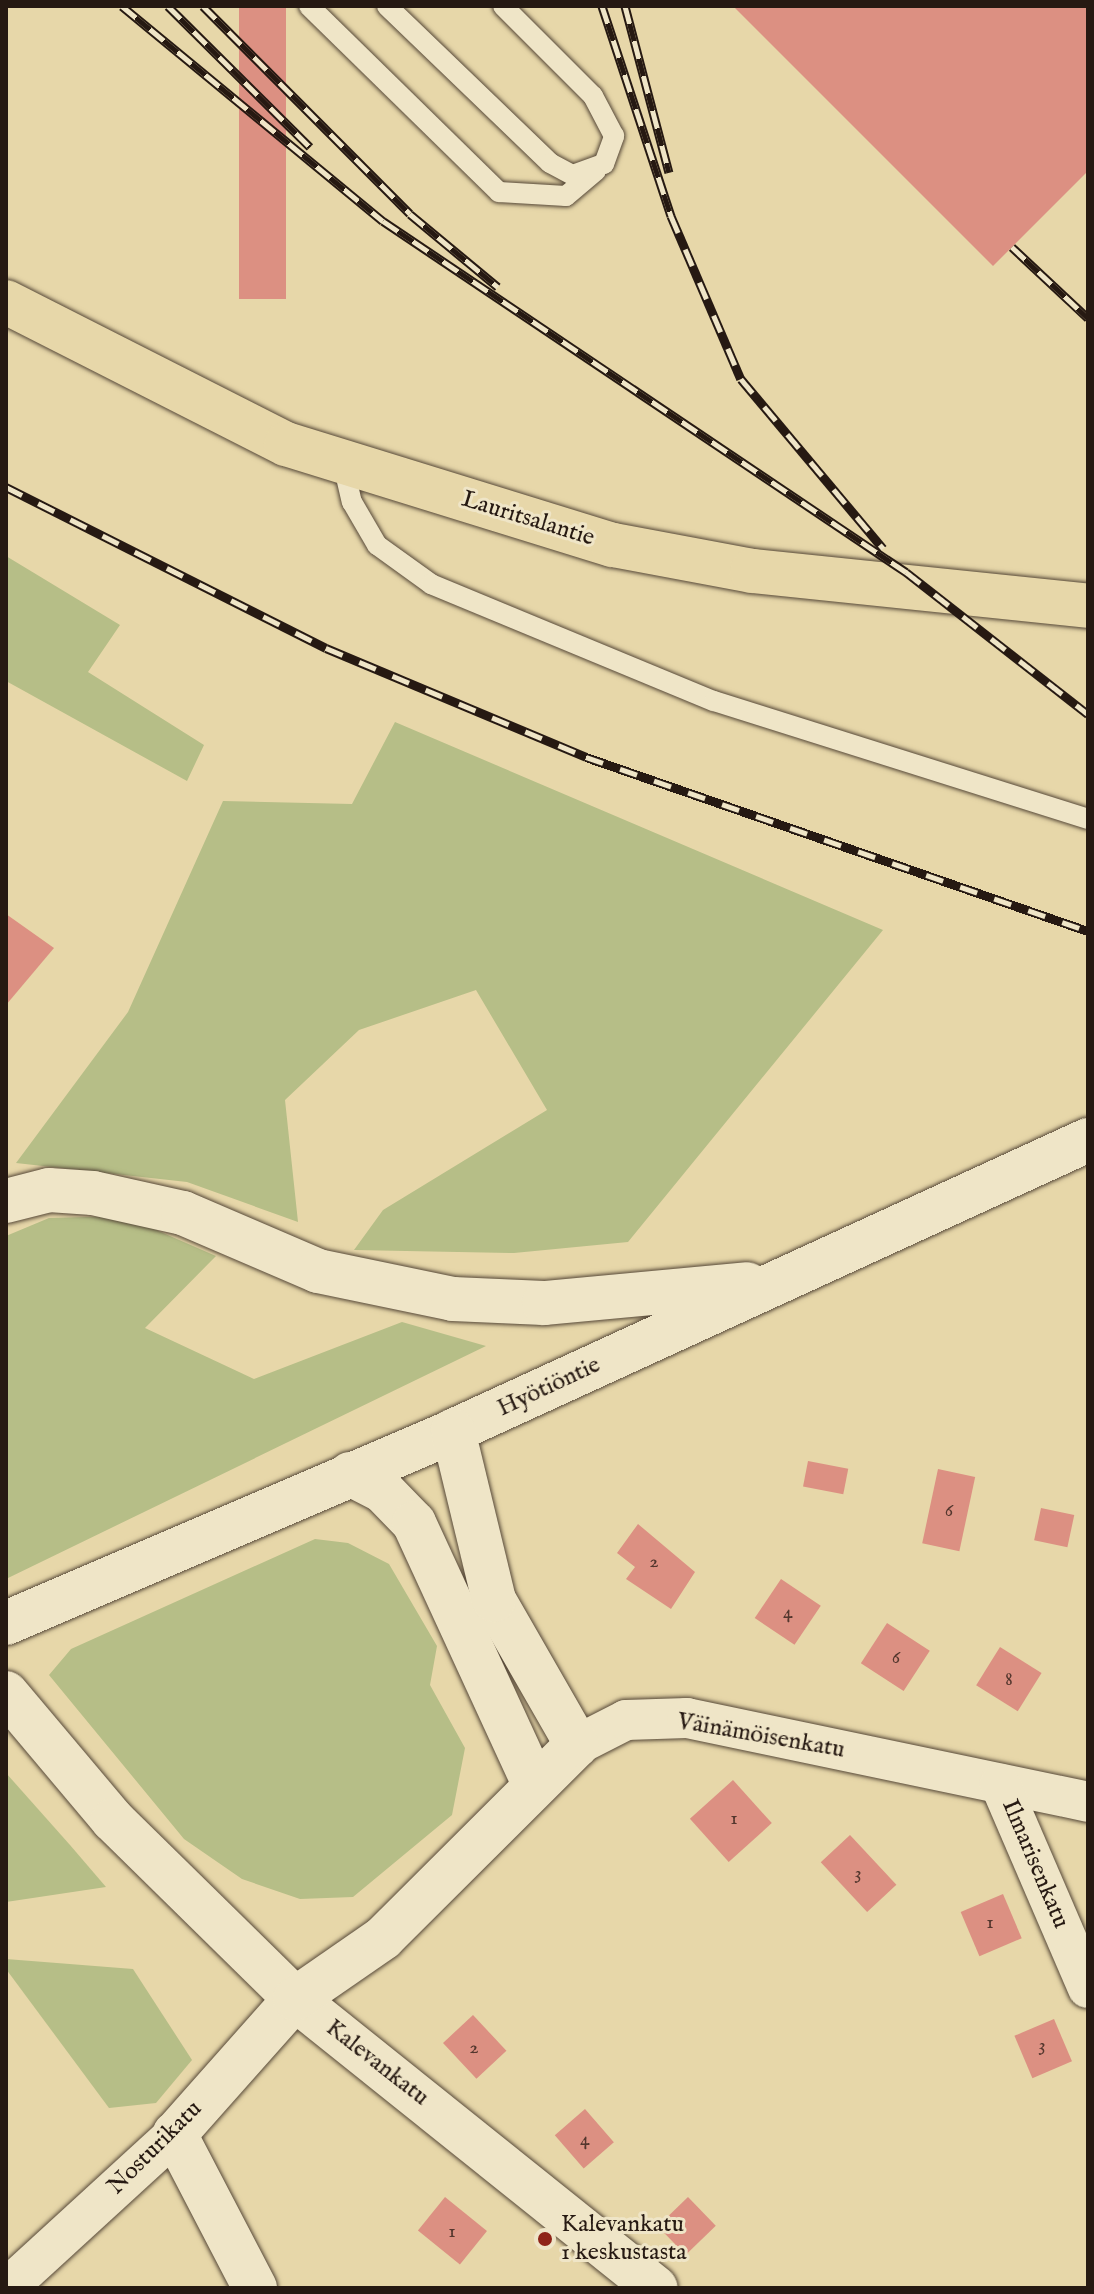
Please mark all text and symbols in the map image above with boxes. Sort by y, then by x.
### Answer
street label: Lauritsalantie [458,485,598,553]
street label: Hyötiöntie [493,1351,605,1423]
house number: 6 [945,1498,953,1522]
house number: 2 [649,1549,659,1573]
house number: 4 [783,1600,793,1624]
house number: 6 [892,1645,900,1669]
house number: 8 [1005,1667,1013,1691]
street label: Väinämöisenkatu [675,1707,847,1765]
street label: Ilmarisenkatu [995,1795,1075,1933]
house number: 1 [730,1806,738,1830]
house number: 3 [854,1861,862,1885]
house number: 1 [986,1910,994,1934]
street label: Kalevankatu [320,2014,434,2112]
house number: 3 [1038,2033,1046,2057]
house number: 2 [469,2035,479,2059]
street label: Nosturikatu [102,2095,208,2201]
house number: 4 [580,2127,590,2151]
place label: Kalevankatu 1 keskustasta [561,2211,687,2267]
house number: 1 [448,2219,456,2243]
marker: Kalevankatu 1 keskustasta [536,2230,554,2248]

